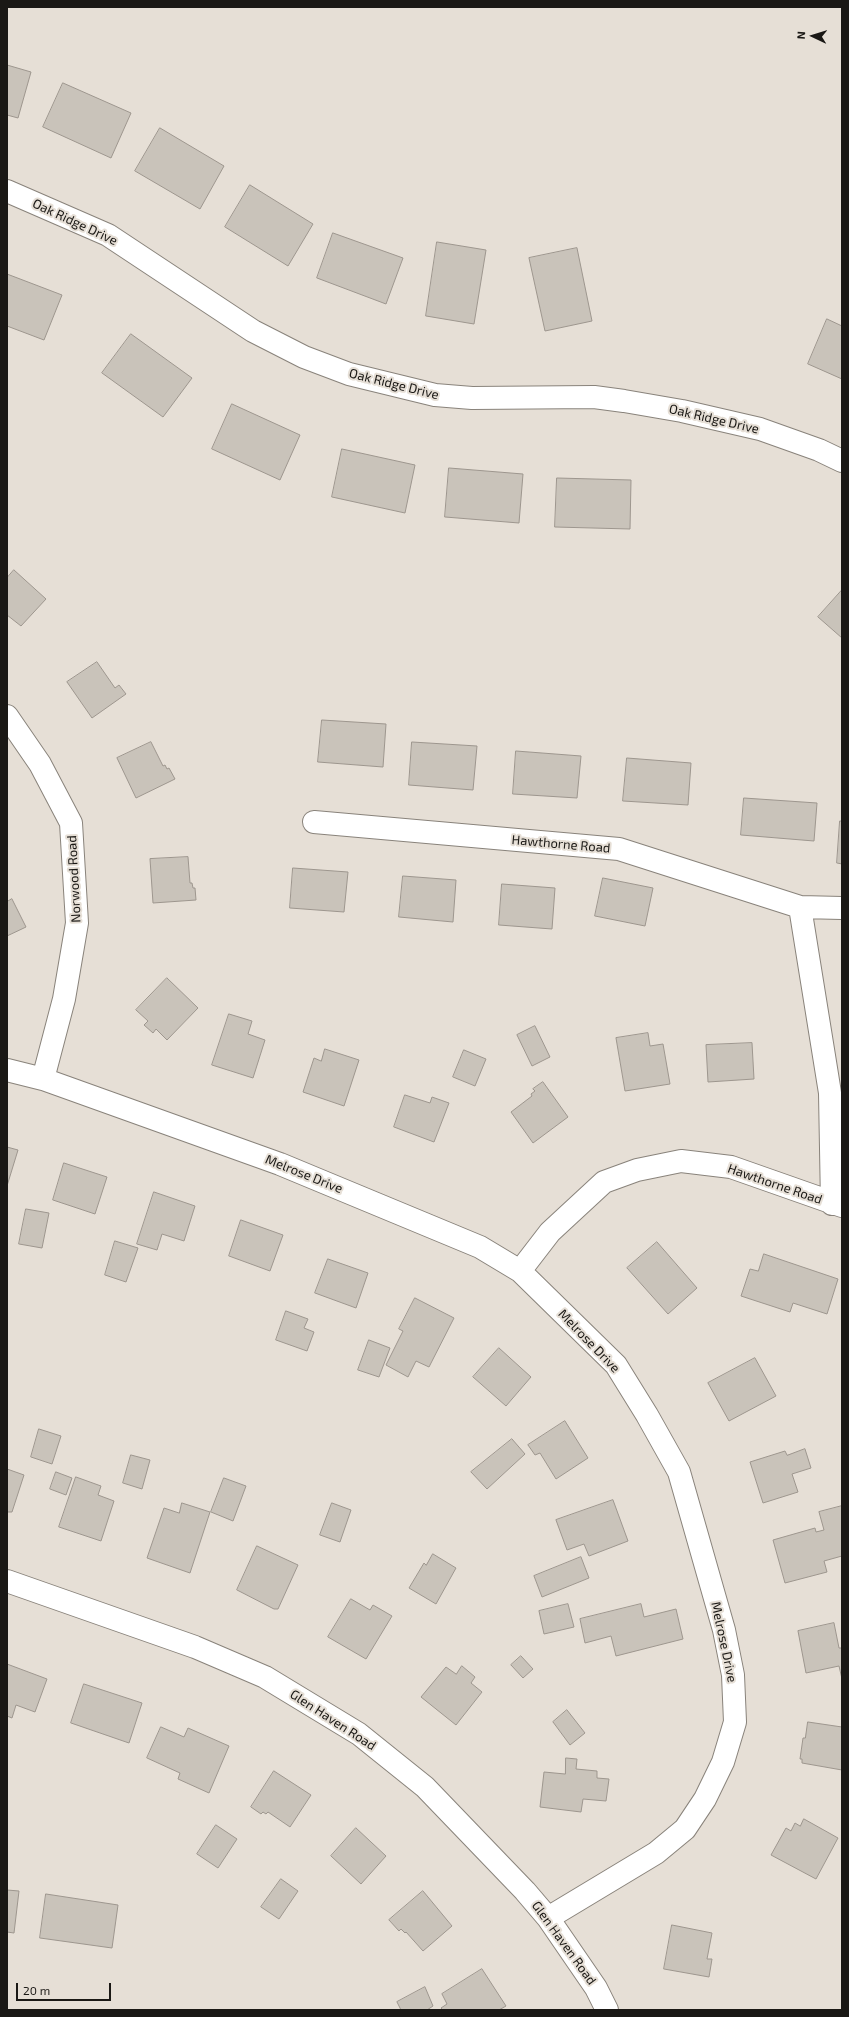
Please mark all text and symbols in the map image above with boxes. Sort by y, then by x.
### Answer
north arrow [793,16,833,56]
text: N [794,31,807,40]
street label: Oak Ridge Drive [30,195,120,249]
street label: Oak Ridge Drive [347,365,441,403]
street label: Oak Ridge Drive [667,401,761,437]
street label: Hawthorne Road [511,832,611,856]
street label: Norwood Road [64,835,84,923]
street label: Melrose Drive [263,1151,345,1197]
street label: Hawthorne Road [726,1161,824,1207]
street label: Melrose Drive [555,1306,623,1376]
street label: Melrose Drive [708,1600,740,1684]
street label: Glen Haven Road [287,1686,379,1754]
street label: Glen Haven Road [528,1898,600,1988]
scale bar [18,1975,113,2001]
text: 20 m [23,1983,50,1997]

